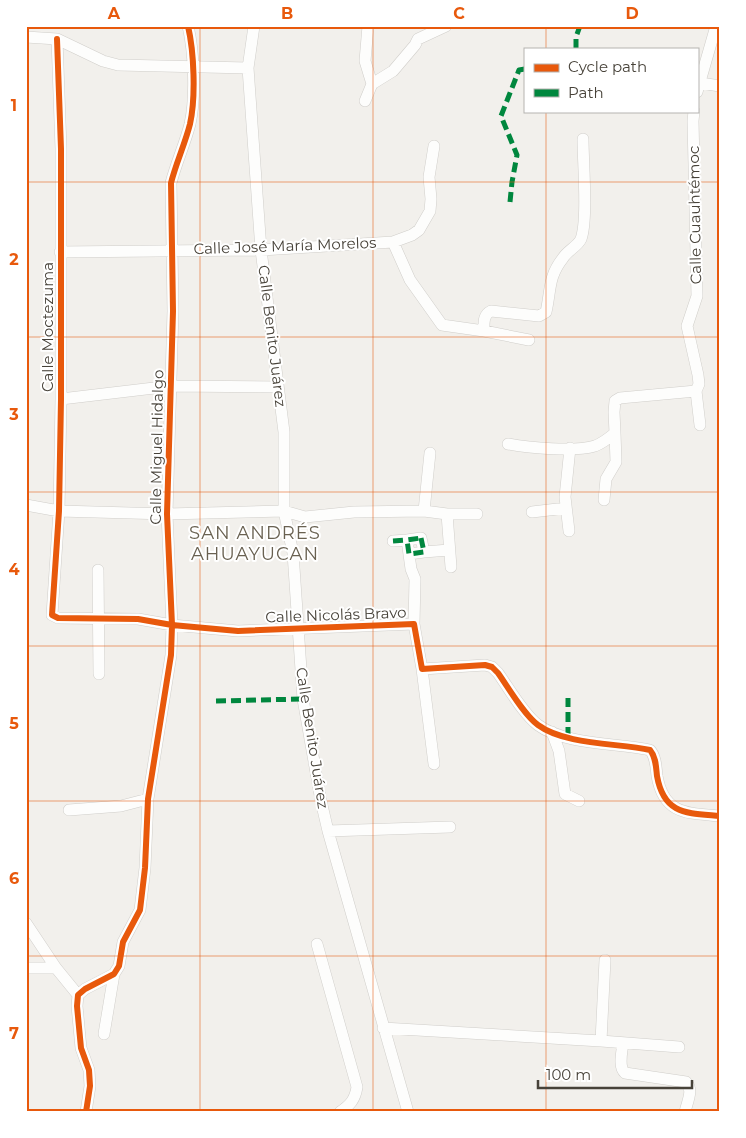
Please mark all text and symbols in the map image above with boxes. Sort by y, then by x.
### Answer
text: A [107,4,121,23]
text: B [281,4,293,23]
text: C [453,4,465,23]
text: D [625,4,639,23]
legend [524,48,698,112]
text: Cycle path [568,57,647,76]
text: Path [568,83,604,102]
text: 1 [11,96,17,115]
street label: Calle Cuauhtémoc [684,146,705,284]
street label: Calle José María Morelos [193,233,377,258]
text: 2 [9,250,19,269]
street label: Calle Moctezuma [38,262,57,392]
street label: Calle Benito Juárez [254,264,291,408]
street label: Calle Miguel Hidalgo [146,369,167,525]
text: 3 [8,405,19,424]
district label: SAN ANDRÉS AHUAYUCAN [189,522,321,565]
text: 4 [8,560,20,579]
street label: Calle Nicolás Bravo [265,603,407,626]
street label: Calle Benito Juárez [292,666,333,810]
text: 5 [9,714,19,733]
text: 6 [9,869,19,888]
text: 7 [9,1024,19,1043]
scale bar [538,1058,692,1090]
text: 100 m [546,1065,591,1084]

